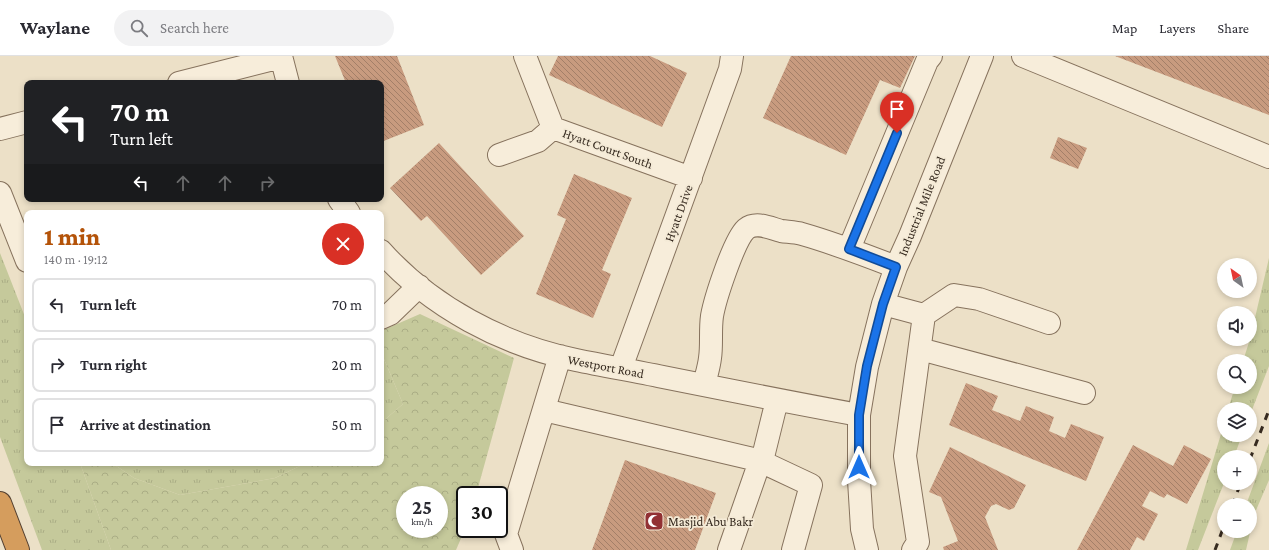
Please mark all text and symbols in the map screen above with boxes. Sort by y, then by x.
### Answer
search box [114,10,394,46]
text: Waylane [20,17,90,38]
icon: search [128,17,150,39]
text: Search here [160,20,229,36]
text: Map [1112,20,1137,36]
text: Layers [1159,20,1196,36]
text: Share [1218,20,1249,36]
pin [880,92,914,133]
icon: left [44,96,96,148]
text: 70 m [110,96,169,127]
icon: arrive [886,98,908,120]
street label: Hyatt Court South [561,125,655,172]
text: Turn left [110,129,173,149]
street label: Industrial Mile Road [895,154,948,258]
icon: left [130,172,152,194]
icon: ahead [172,172,194,194]
icon: ahead [214,172,236,194]
icon: right [256,172,278,194]
street label: Hyatt Drive [661,182,696,244]
text: 1 min [44,223,100,250]
button: close [322,223,364,265]
text: 140 m · 19:12 [44,252,108,267]
north arrow [1217,258,1257,298]
map controls [1217,258,1257,538]
icon: left [46,294,68,316]
text: Turn left [80,297,136,313]
text: 70 m [332,297,362,313]
button: sound [1217,306,1257,346]
street label: Westport Road [566,352,646,381]
icon: right [46,354,68,376]
button: search [1217,354,1257,394]
text: Turn right [80,357,147,373]
text: 20 m [332,357,362,373]
button: layers [1217,402,1257,442]
icon: arrive [46,414,68,436]
text: Arrive at destination [80,417,211,433]
text: 50 m [332,417,362,433]
position arrow [838,446,880,488]
button: + [1217,450,1257,490]
speed limit sign: 30 [456,486,508,538]
text: 25 [412,496,432,518]
button: − [1217,498,1257,538]
mosque icon: Masjid Abu Bakr [643,510,665,532]
place label: Masjid Abu Bakr [668,514,753,530]
text: km/h [411,516,433,527]

